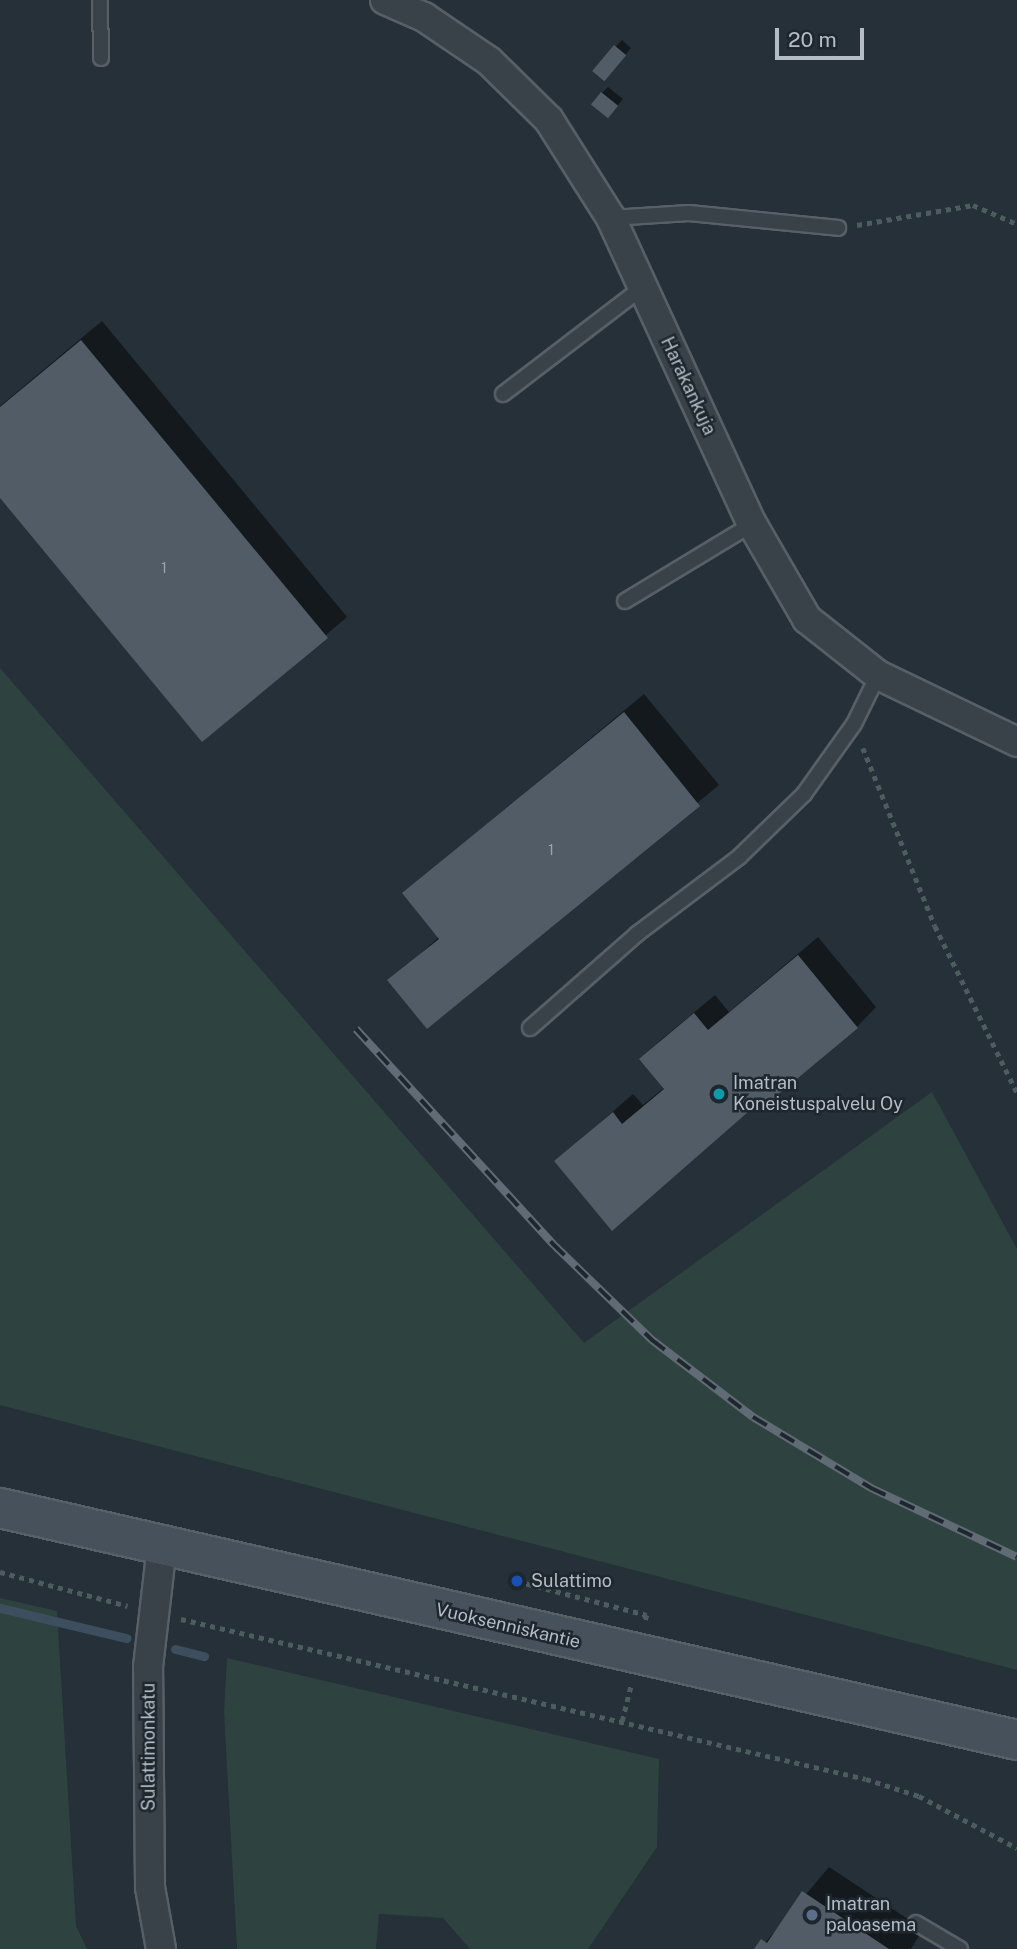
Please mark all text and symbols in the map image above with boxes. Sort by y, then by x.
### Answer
scale bar [779,14,868,58]
text: 20 m [788,27,837,52]
street label: Harakankuja [656,334,720,438]
house number: 1 [161,560,167,576]
house number: 1 [548,842,554,858]
place label: Imatran Koneistuspalvelu Oy [733,1073,903,1116]
marker: Imatran Koneistuspalvelu Oy [711,1086,727,1102]
place label: Sulattimo [531,1570,612,1592]
marker: Sulattimo [509,1573,525,1589]
street label: Vuoksenniskantie [434,1599,582,1653]
street label: Sulattimonkatu [138,1683,160,1811]
place label: Imatran paloasema [826,1894,916,1937]
marker: Imatran paloasema [804,1907,820,1923]

